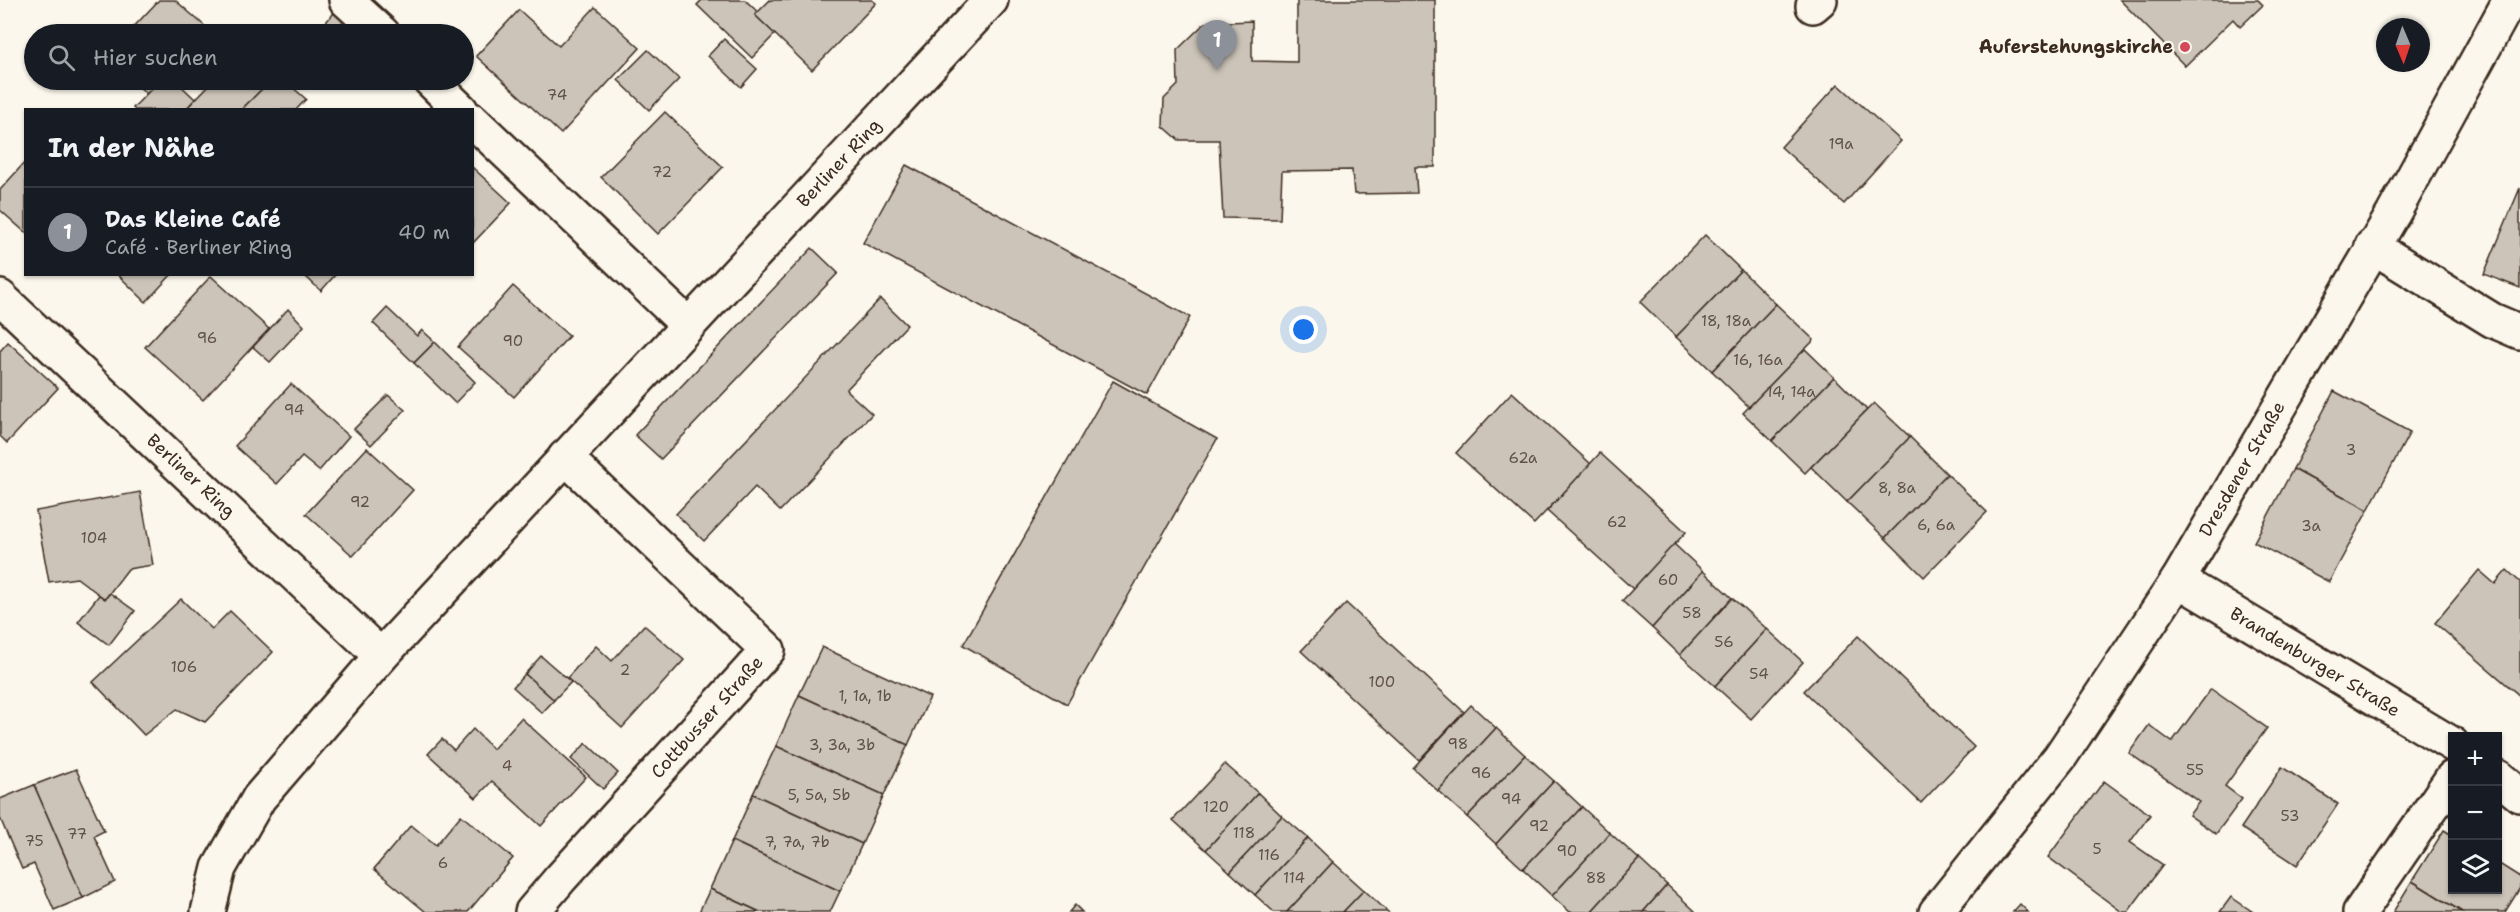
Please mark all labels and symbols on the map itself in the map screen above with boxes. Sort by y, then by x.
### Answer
north arrow [2376,18,2430,72]
pin: 1 [1198,20,1236,70]
place label: Auferstehungskirche [1979,35,2173,59]
marker: Auferstehungskirche [2178,40,2192,54]
house number: 74 [547,85,567,105]
street label: Berliner Ring [792,113,886,213]
house number: 19a [1828,134,1854,154]
house number: 72 [652,162,672,182]
house number: 18, 18a [1701,311,1752,331]
your location [1289,315,1318,344]
house number: 96 [197,328,217,348]
house number: 90 [503,331,523,351]
house number: 16, 16a [1733,350,1784,370]
house number: 14, 14a [1766,382,1816,402]
street label: Dresdener Straße [2193,397,2291,541]
house number: 94 [284,400,304,420]
street label: Berliner Ring [141,429,241,523]
house number: 3 [2346,440,2356,460]
house number: 62a [1509,448,1538,468]
house number: 8, 8a [1878,478,1917,498]
house number: 92 [350,492,370,512]
house number: 62 [1607,512,1627,532]
house number: 6, 6a [1917,515,1956,535]
house number: 3a [2301,516,2321,536]
house number: 104 [81,528,107,548]
house number: 60 [1658,570,1678,590]
street label: Brandenburger Straße [2226,602,2404,722]
house number: 58 [1682,603,1702,623]
house number: 56 [1714,632,1734,652]
street label: Cottbusser Straße [646,651,768,783]
house number: 106 [171,657,197,677]
house number: 2 [620,660,630,680]
house number: 54 [1749,664,1769,684]
house number: 100 [1369,672,1395,692]
house number: 1, 1a, 1b [839,686,892,706]
house number: 98 [1448,734,1468,754]
house number: 3, 3a, 3b [809,735,875,755]
house number: 4 [502,756,512,776]
house number: 55 [2186,760,2204,780]
house number: 96 [1471,763,1491,783]
house number: 5, 5a, 5b [788,785,850,805]
house number: 94 [1501,789,1521,809]
house number: 120 [1203,797,1229,817]
house number: 53 [2281,806,2300,826]
house number: 92 [1529,816,1549,836]
house number: 118 [1233,823,1255,843]
house number: 77 [67,824,87,844]
house number: 75 [24,831,44,851]
house number: 7, 7a, 7b [765,832,830,852]
house number: 5 [2092,839,2102,859]
house number: 90 [1557,841,1577,861]
house number: 116 [1258,845,1280,865]
house number: 6 [438,853,448,873]
house number: 114 [1283,868,1305,888]
house number: 88 [1586,868,1606,888]

